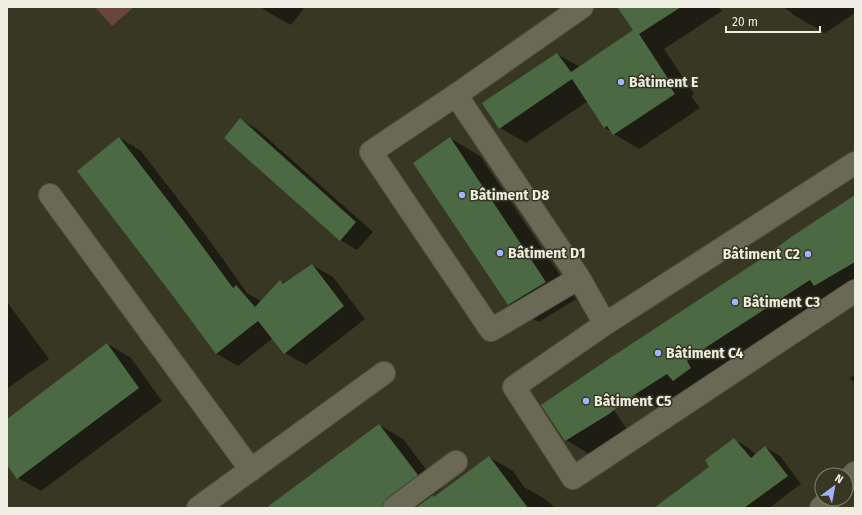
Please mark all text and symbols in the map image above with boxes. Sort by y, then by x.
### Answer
scale bar [726,8,820,34]
text: 20 m [732,15,758,29]
place label: Bâtiment E [629,74,698,91]
marker: Bâtiment E [616,77,626,87]
place label: Bâtiment D8 [470,187,549,204]
marker: Bâtiment D8 [457,190,467,200]
place label: Bâtiment D1 [508,245,585,262]
place label: Bâtiment C2 [723,246,800,263]
marker: Bâtiment D1 [495,248,505,258]
marker: Bâtiment C2 [803,249,813,259]
place label: Bâtiment C3 [743,294,820,311]
marker: Bâtiment C3 [730,297,740,307]
place label: Bâtiment C4 [666,345,743,362]
marker: Bâtiment C4 [653,348,663,358]
place label: Bâtiment C5 [594,393,672,410]
marker: Bâtiment C5 [581,396,591,406]
north arrow [814,467,854,507]
text: N [832,471,846,486]

